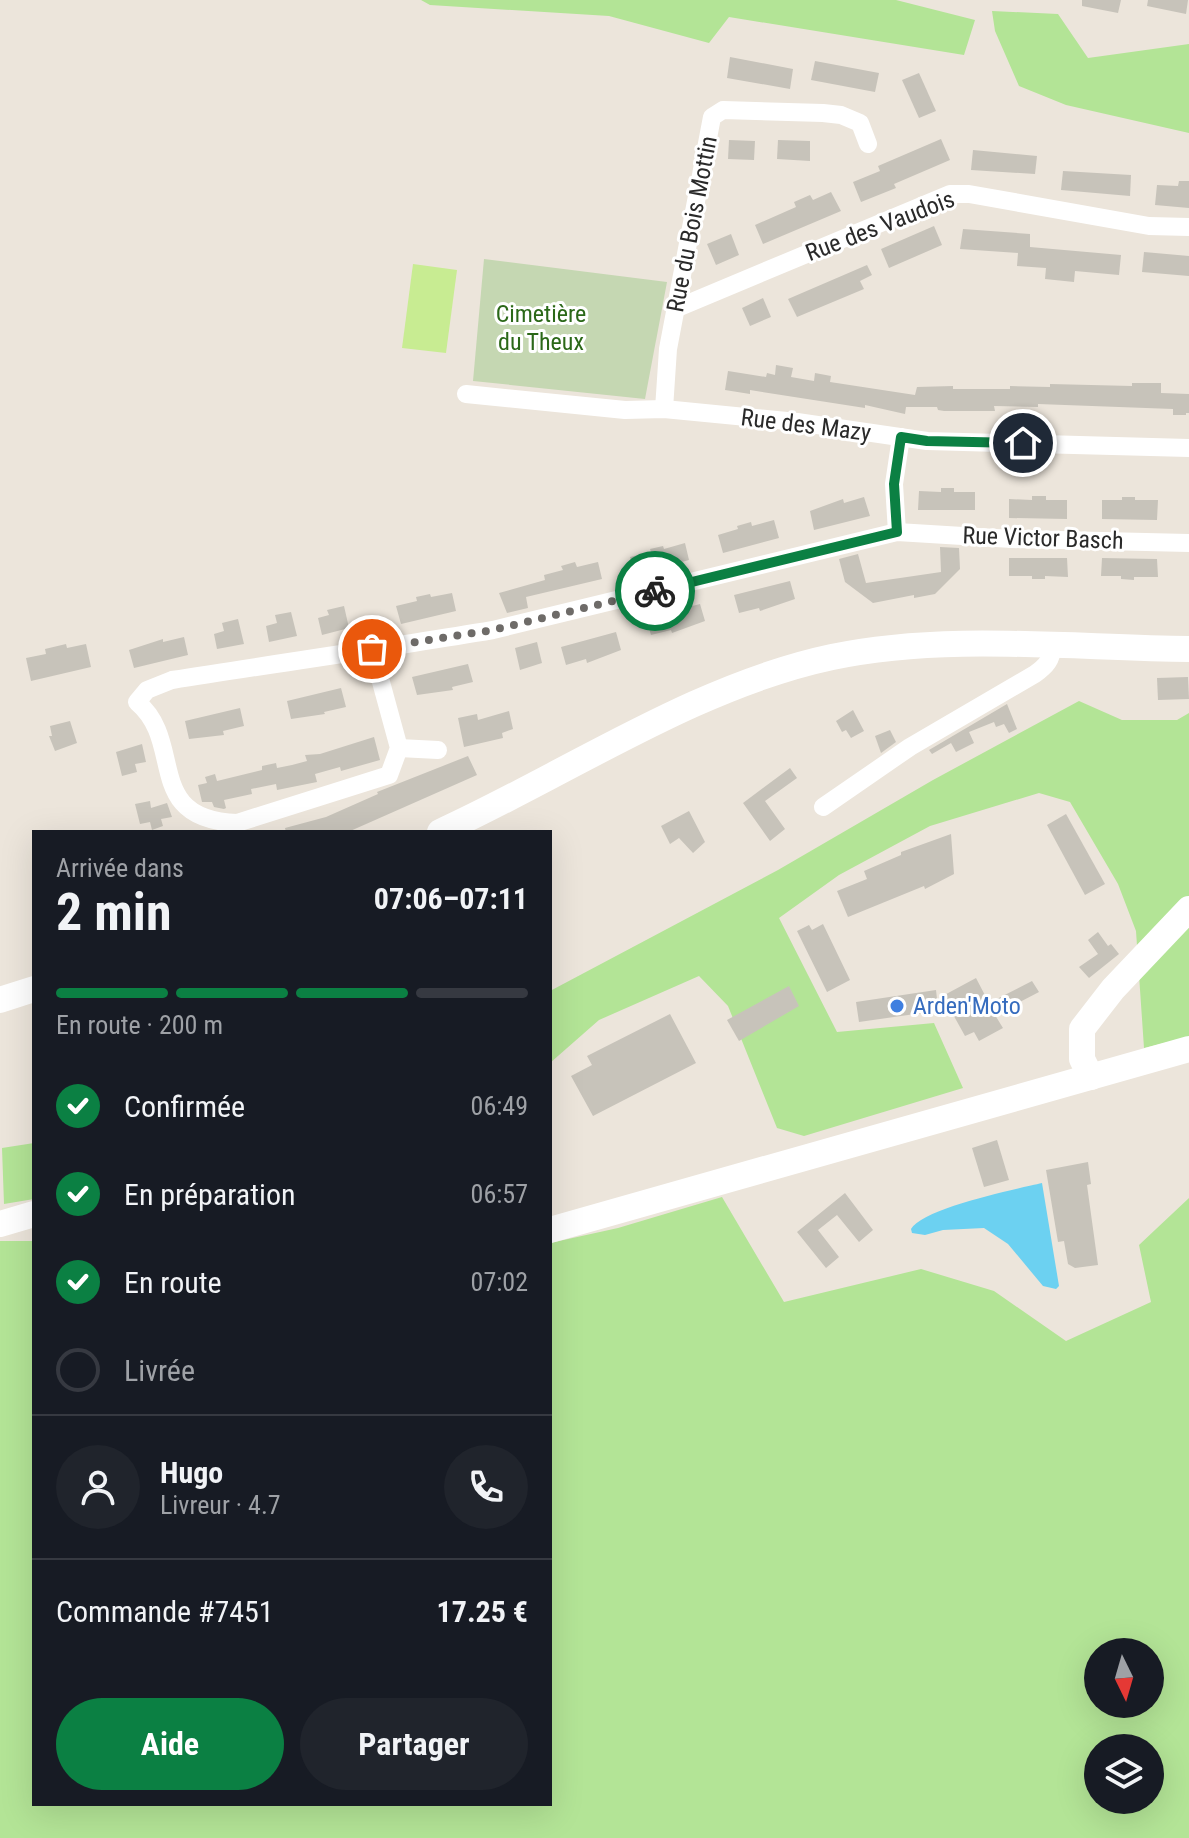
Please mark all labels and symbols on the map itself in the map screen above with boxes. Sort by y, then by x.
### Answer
street label: Rue du Bois Mottin [661,134,723,314]
street label: Rue des Vaudois [802,185,958,267]
park label: Cimetière du Theux [496,300,586,356]
street label: Rue des Mazy [739,403,873,447]
pin [989,409,1057,477]
street label: Rue Victor Basch [962,521,1124,555]
courier [615,551,695,631]
pin [338,615,406,683]
place label: Arden'Moto [913,992,1021,1020]
marker: Arden'Moto [888,997,906,1015]
north arrow [1084,1638,1164,1718]

